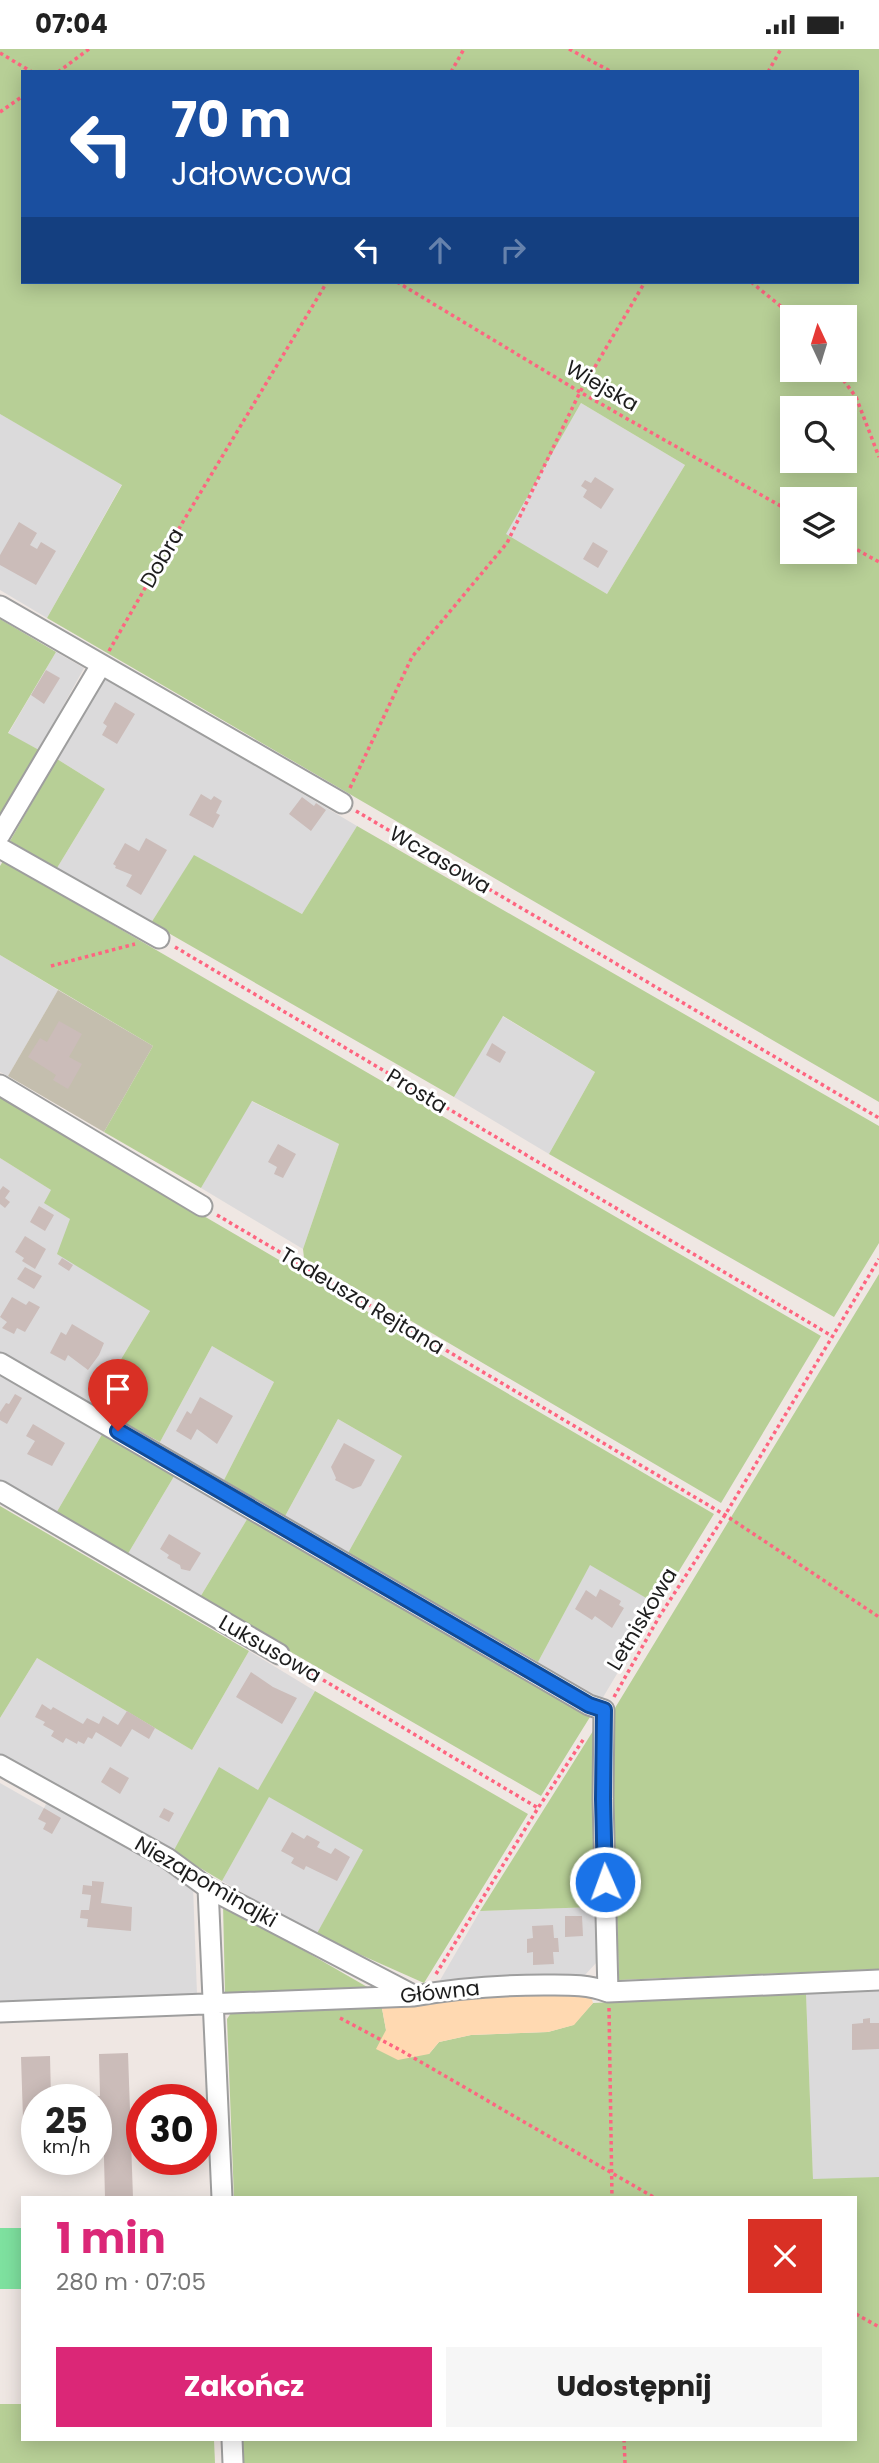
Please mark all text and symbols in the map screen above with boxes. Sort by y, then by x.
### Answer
text: 07:04 [35,6,108,42]
text: 70 m [171,86,291,154]
icon: left [56,98,147,189]
text: Jałowcowa [171,151,352,196]
icon: left [348,231,386,269]
icon: ahead [421,231,459,269]
icon: right [494,231,532,269]
north arrow [780,305,858,381]
map controls [780,305,857,564]
street label: Wiejska [560,353,644,418]
button: search [780,396,857,473]
button: layers [780,487,857,564]
street label: Dobra [133,523,190,593]
street label: Wczasowa [384,819,496,900]
street label: Prosta [381,1061,453,1120]
street label: Tadeusza Rejtana [275,1240,450,1361]
pin [88,1359,148,1431]
icon: arrive [99,1370,137,1408]
street label: Letniskowa [600,1562,684,1675]
street label: Luksusowa [214,1608,327,1690]
street label: Niezapominajki [130,1829,283,1934]
position arrow [568,1845,642,1919]
street label: Główna [399,1973,481,2010]
speed limit sign: 30 [126,2084,217,2175]
text: 25 [45,2096,88,2145]
text: km/h [43,2134,90,2159]
text: 1 min [56,2209,166,2268]
button: close [748,2219,822,2293]
text: 280 m · 07:05 [56,2266,206,2298]
button: Zakończ [56,2347,432,2427]
button: Udostępnij [446,2347,822,2427]

